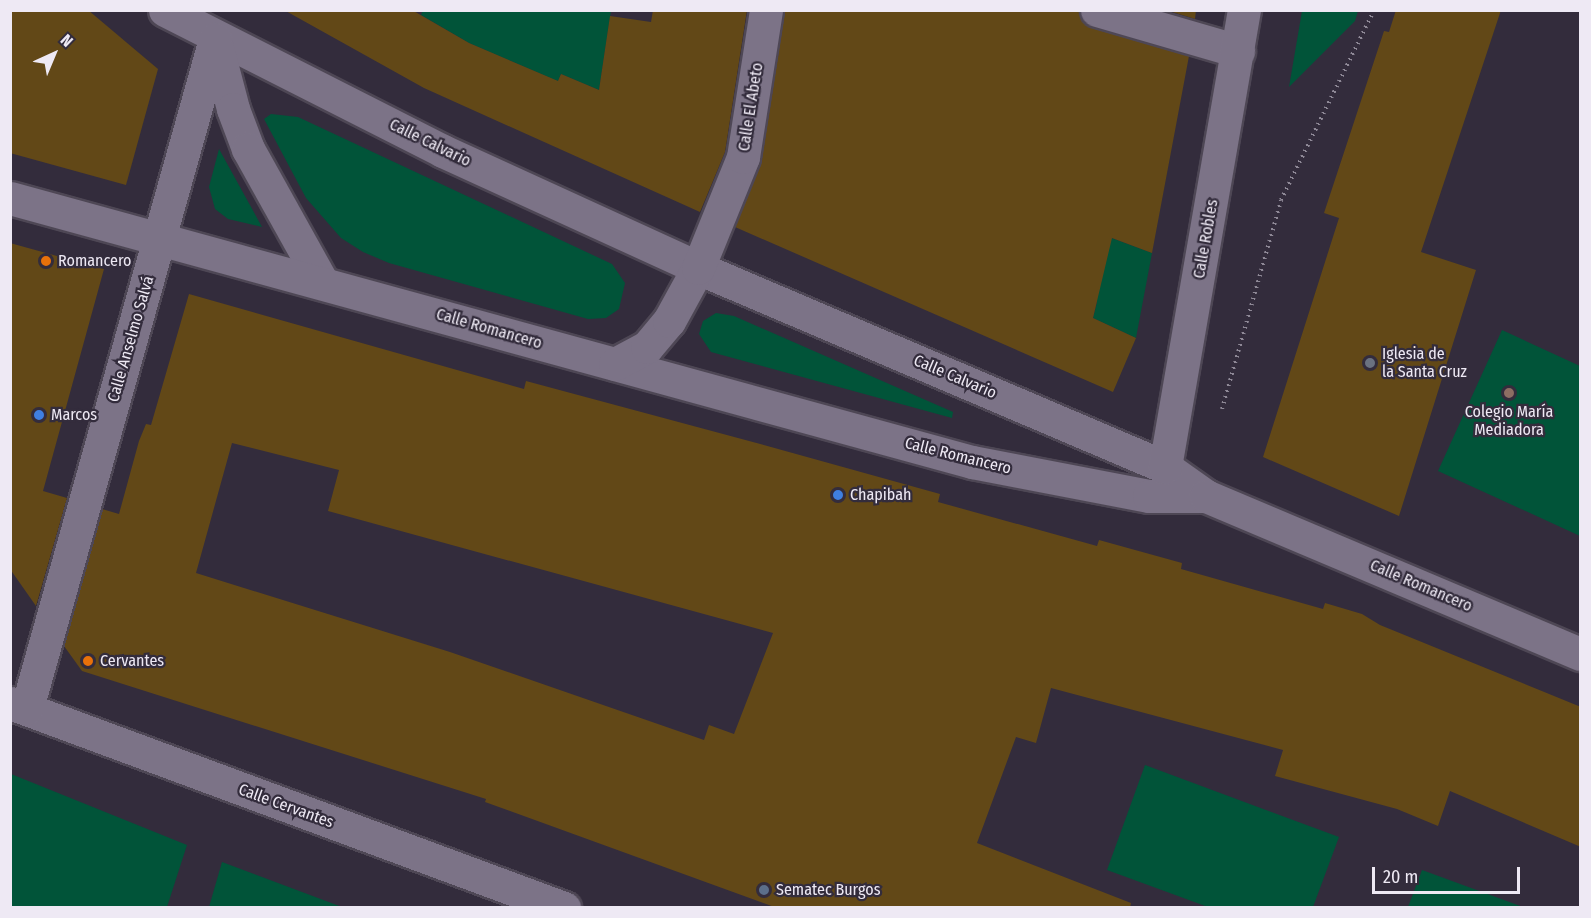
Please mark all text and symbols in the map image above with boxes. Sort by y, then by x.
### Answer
north arrow [24,24,84,84]
text: N [57,31,77,51]
street label: Calle El Abeto [735,61,767,153]
street label: Calle Calvario [386,115,474,171]
street label: Calle Robles [1190,198,1222,280]
place label: Romancero [58,251,131,271]
marker: Romancero [39,254,53,268]
street label: Calle Anselmo Salvá [104,274,158,404]
street label: Calle Romancero [434,305,544,353]
place label: Iglesia de la Santa Cruz [1382,344,1467,382]
street label: Calle Calvario [911,351,999,403]
marker: Iglesia de la Santa Cruz [1363,356,1377,370]
marker: Colegio María Mediadora [1502,386,1516,400]
place label: Colegio María Mediadora [1465,402,1553,440]
place label: Marcos [51,405,97,425]
marker: Marcos [32,408,46,422]
street label: Calle Romancero [903,433,1013,479]
place label: Chapibah [850,485,911,505]
marker: Chapibah [831,488,845,502]
street label: Calle Romancero [1367,556,1475,616]
place label: Cervantes [100,651,164,671]
marker: Cervantes [81,654,95,668]
street label: Calle Cervantes [236,780,336,832]
scale bar [1375,855,1524,893]
text: 20 m [1383,866,1418,888]
place label: Sematec Burgos [776,880,880,900]
marker: Sematec Burgos [757,883,771,897]

